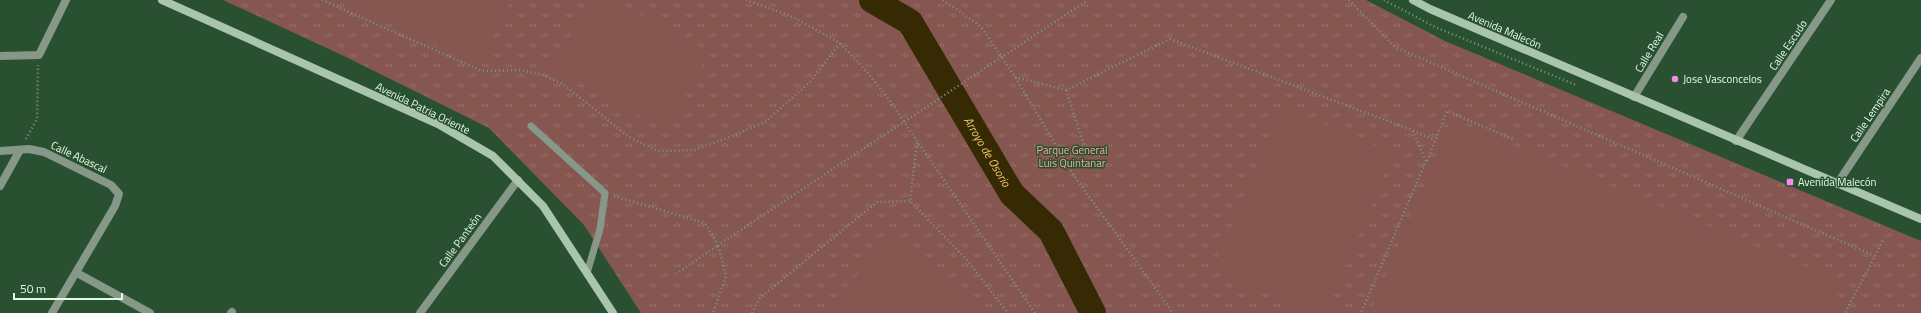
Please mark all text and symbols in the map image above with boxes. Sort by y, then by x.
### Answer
street label: Avenida Malecón [1466,7,1544,53]
street label: Calle Escudo [1765,16,1811,74]
street label: Calle Real [1631,29,1667,75]
place label: Jose Vasconcelos [1683,71,1762,87]
marker: Jose Vasconcelos [1670,74,1680,84]
street label: Avenida Patria Oriente [373,78,473,138]
street label: Calle Lempira [1846,84,1894,145]
water label: Arroyo de Osorio [959,113,1016,191]
street label: Calle Abascal [48,137,110,177]
park label: Parque General Luis Quintanar [1037,142,1107,171]
place label: Avenida Malecón [1798,174,1877,190]
marker: Avenida Malecón [1785,177,1795,187]
street label: Calle Panteón [435,210,485,270]
scale bar [14,275,122,301]
text: 50 m [20,279,46,298]

